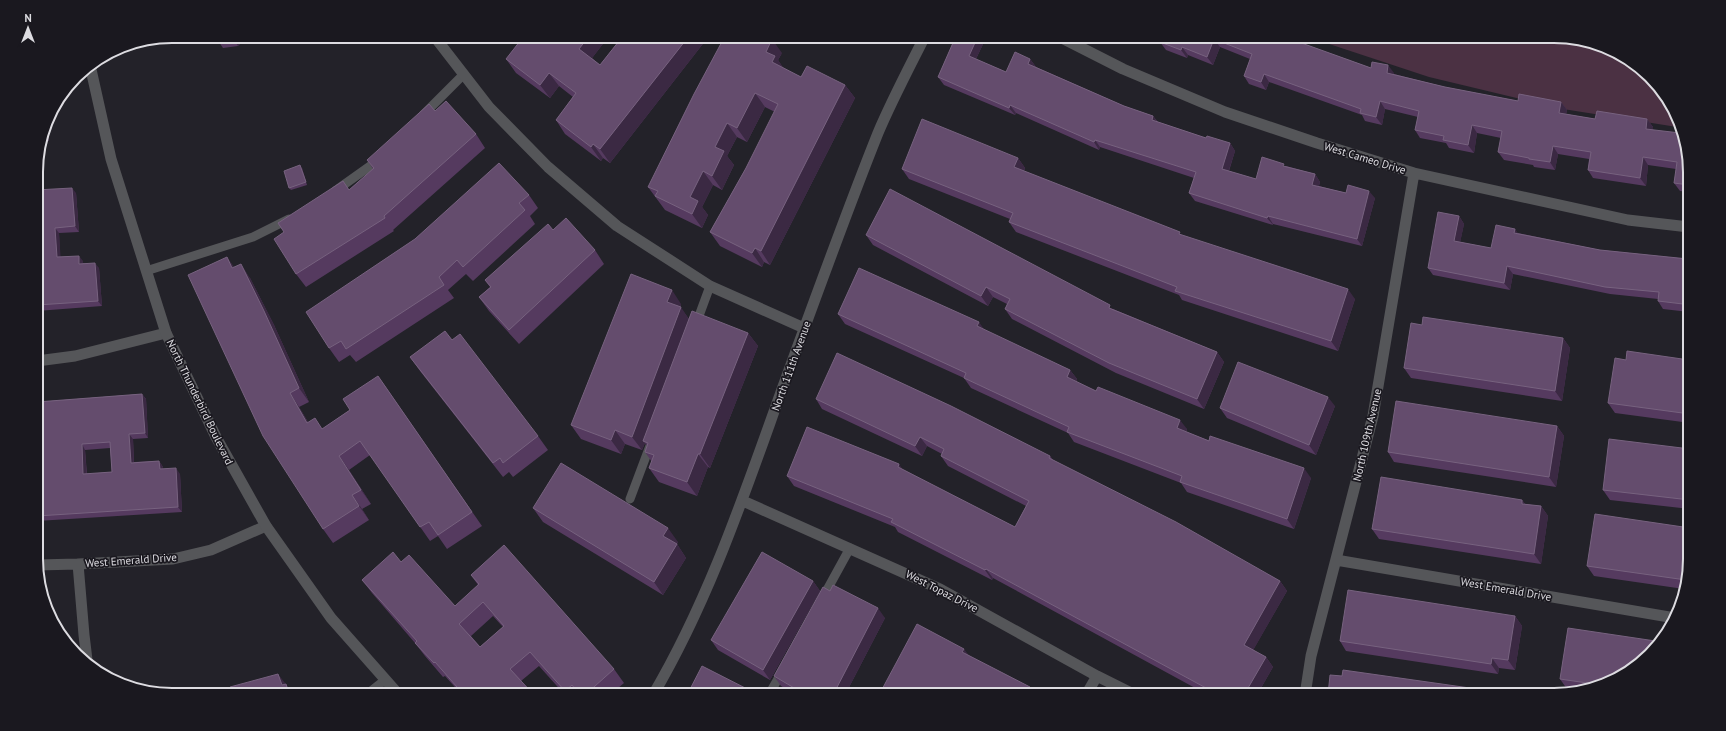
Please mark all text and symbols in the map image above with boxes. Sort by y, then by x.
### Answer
north arrow [8,8,48,48]
text: N [24,11,32,25]
street label: West Cameo Drive [1322,139,1408,177]
street label: North 111th Avenue [768,319,814,413]
street label: North Thunderbird Boulevard [164,337,237,467]
street label: North 109th Avenue [1350,387,1385,483]
street label: West Emerald Drive [85,550,178,570]
street label: West Topaz Drive [903,567,981,615]
street label: West Emerald Drive [1460,574,1553,604]

